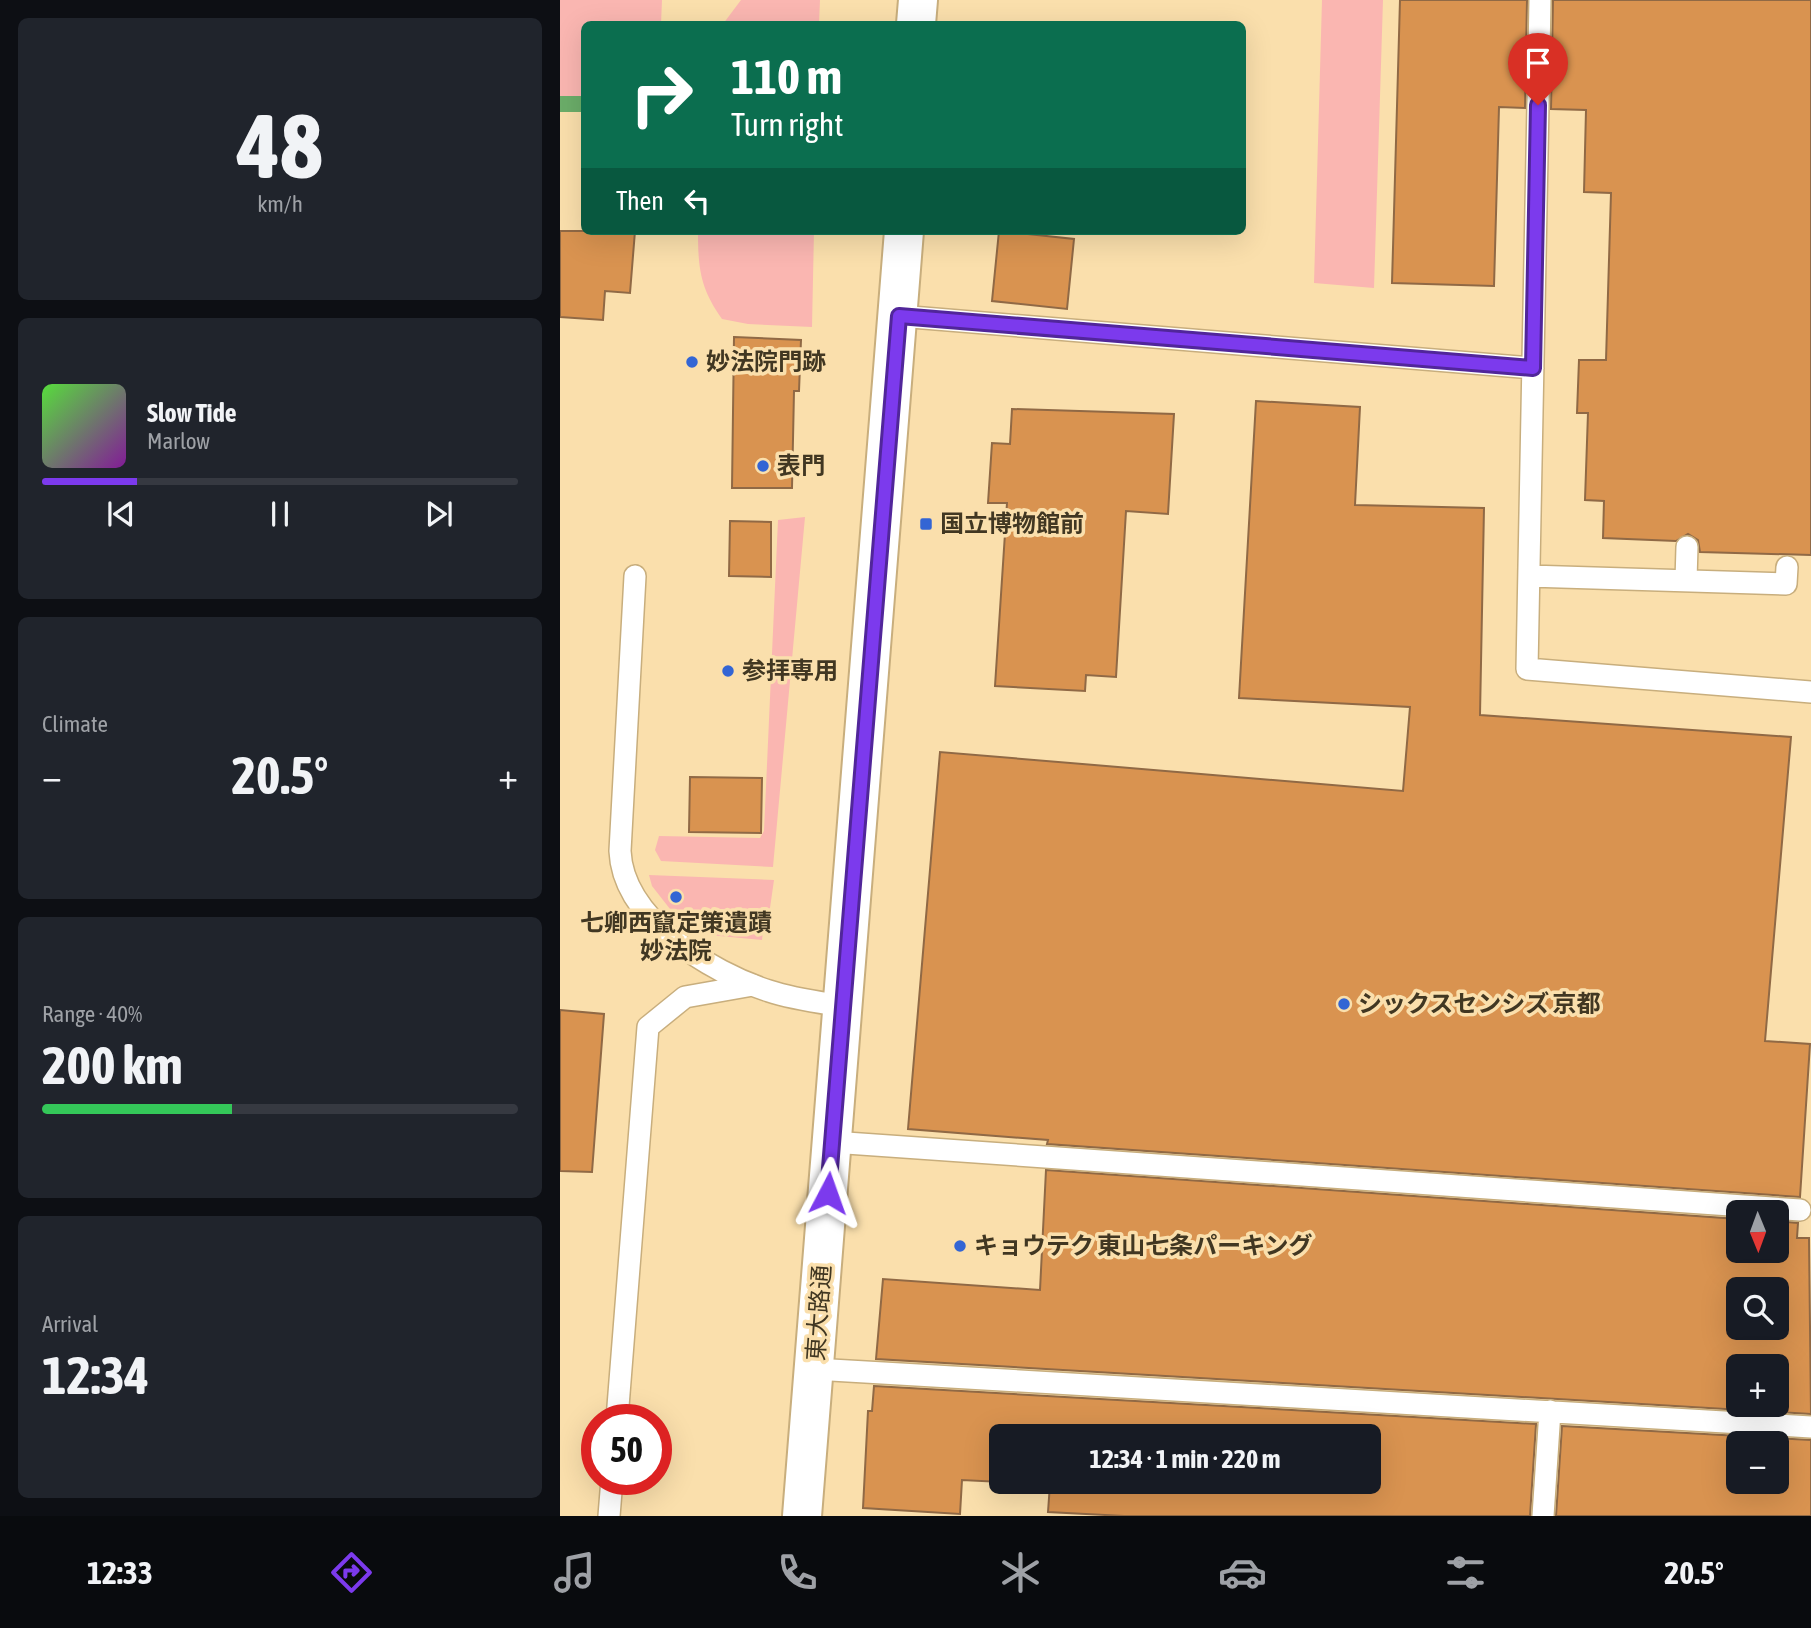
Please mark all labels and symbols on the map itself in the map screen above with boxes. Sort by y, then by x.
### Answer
pin [1508,33,1568,105]
place label: 妙法院門跡 [706,348,826,375]
marker: 妙法院門跡 [684,354,700,370]
place label: 表門 [777,452,825,479]
marker: 表門 [755,458,771,474]
place label: 国立博物館前 [940,510,1084,537]
marker: 国立博物館前 [918,516,934,532]
place label: 参拝専用 [742,657,838,684]
marker: 参拝専用 [720,663,736,679]
marker: 七卿西竄定策遺蹟 妙法院 [668,889,684,905]
place label: 七卿西竄定策遺蹟 妙法院 [580,909,772,964]
place label: シックスセンシズ 京都 [1358,990,1601,1017]
marker: シックスセンシズ 京都 [1336,996,1352,1012]
position arrow [791,1156,865,1230]
north arrow [1726,1200,1788,1264]
place label: キョウテク 東山七条パーキング [974,1232,1313,1259]
marker: キョウテク 東山七条パーキング [952,1238,968,1254]
street label: 東大路通 [802,1264,835,1362]
speed limit sign: 50 [581,1404,672,1495]

